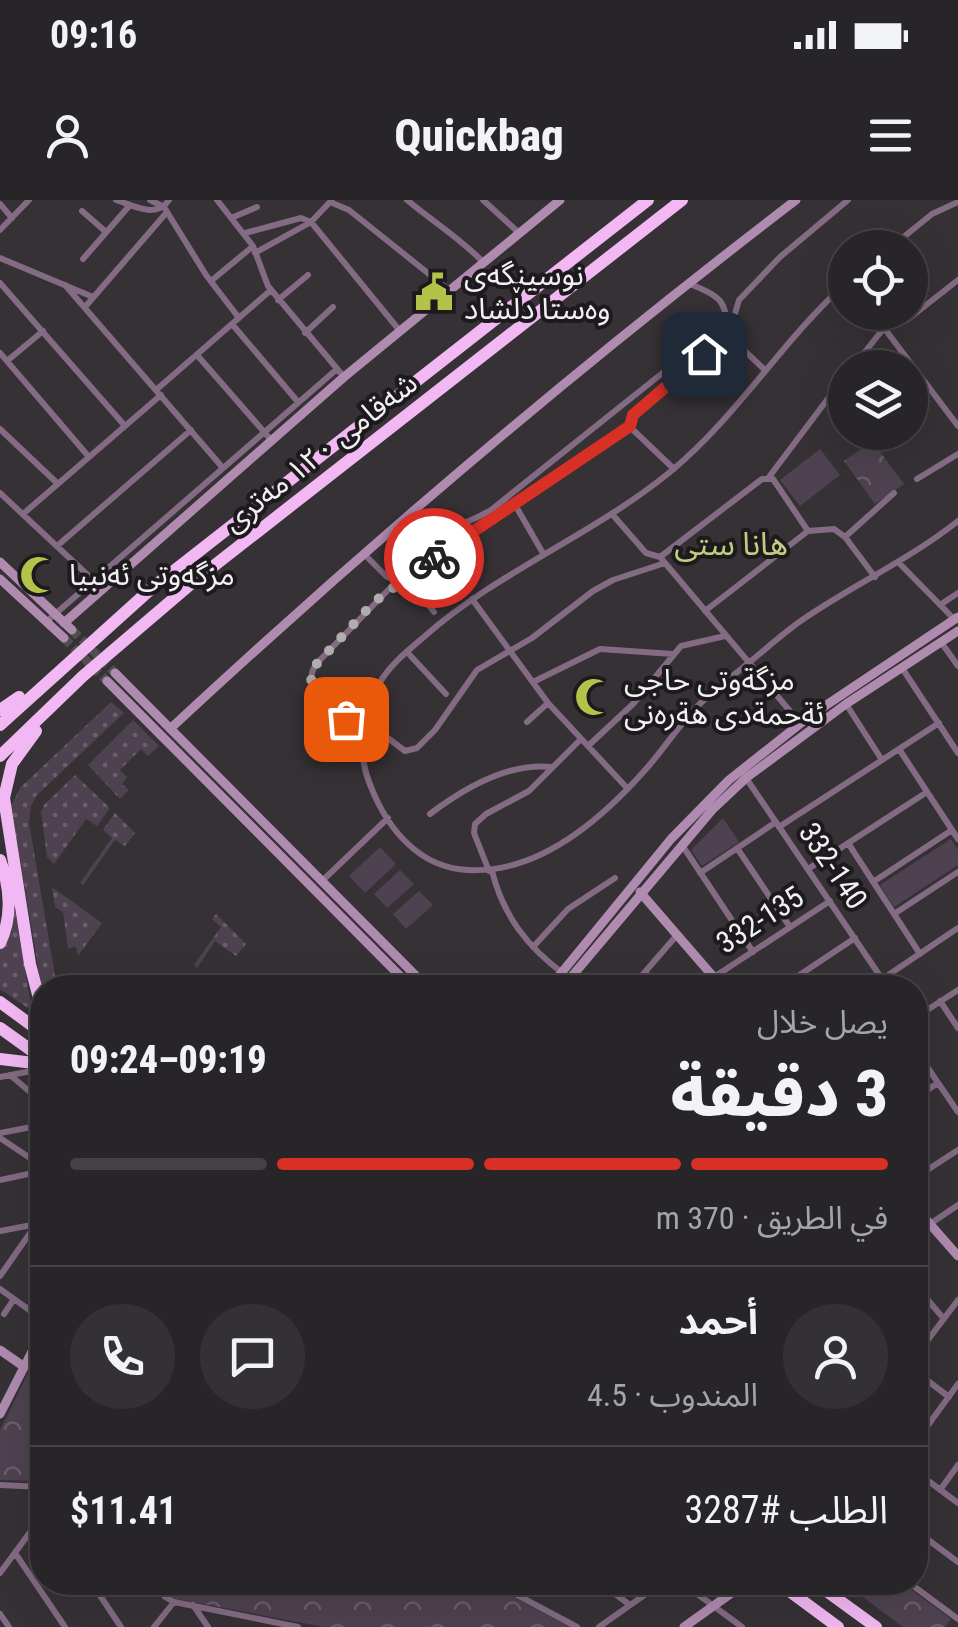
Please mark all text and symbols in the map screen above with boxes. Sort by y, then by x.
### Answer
text: 09:16 [50,13,137,57]
icon: person [40,108,95,163]
icon: menu [863,108,918,163]
text: Quickbag [394,109,564,162]
map controls [828,230,928,450]
button: locate [828,230,928,330]
place label: نوسینگەی وەستا دڵشاد [464,257,611,326]
public building icon: نوسینگەی وەستا دڵشاد [413,271,455,313]
pin [662,312,747,397]
icon: home [677,327,732,382]
button: layers [828,350,928,450]
street label: شەقامی ١٢٠ مەتری [215,365,424,538]
courier [384,508,484,608]
district label: هانا ستى [674,525,788,563]
icon: bike [407,531,462,586]
mosque icon: مزگەوتی ئەنبیا [18,554,60,596]
place label: مزگەوتی ئەنبیا [69,557,235,592]
place label: مزگةوتی حاجی ئةحمةدی هةرەنی [624,662,824,731]
mosque icon: مزگةوتی حاجی ئةحمةدی هةرەنی [573,676,615,718]
pin [304,677,389,762]
icon: bag [319,692,374,747]
street label: 332-140 [792,816,875,915]
street label: 332-135 [710,879,810,960]
text: يصل خلال [757,1003,888,1041]
text: 09:19–09:24 [70,1038,267,1082]
text: 3 دقيقة [670,1056,888,1132]
text: في الطريق · 370 m [656,1199,888,1237]
text: أحمد [678,1299,758,1343]
button: phone [70,1304,175,1409]
button: chat [200,1304,305,1409]
button: person [783,1304,888,1409]
text: المندوب · 4.5 [587,1376,758,1414]
text: الطلب #3287 [685,1488,888,1532]
text: $11.41 [70,1489,177,1533]

